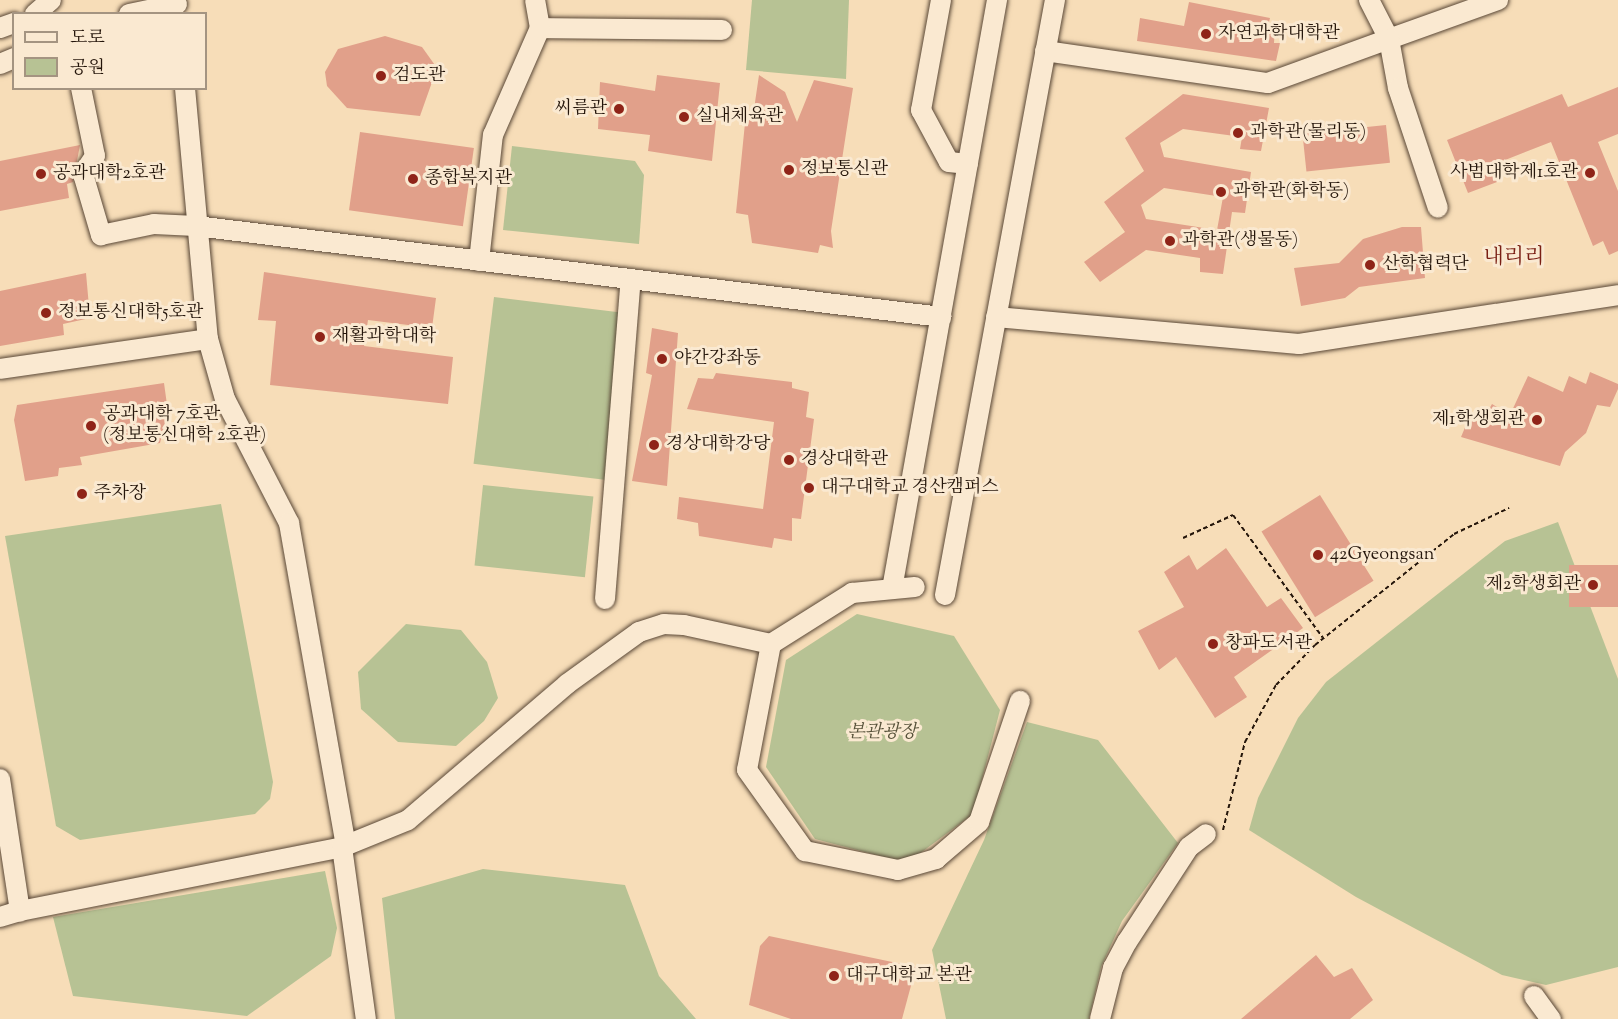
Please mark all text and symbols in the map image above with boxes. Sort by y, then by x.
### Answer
legend [12,12,207,90]
place label: 자연과학대학관 [1218,23,1340,45]
text: 도로 [70,26,105,52]
marker: 자연과학대학관 [1199,27,1213,41]
text: 공원 [70,56,105,82]
place label: 검도관 [393,65,445,87]
marker: 검도관 [374,69,388,83]
place label: 씨름관 [555,98,607,120]
marker: 씨름관 [612,102,626,116]
place label: 실내체육관 [696,106,783,128]
marker: 실내체육관 [677,110,691,124]
place label: 과학관(물리동) [1250,122,1366,144]
marker: 과학관(물리동) [1231,126,1245,140]
place label: 정보통신관 [801,159,888,181]
place label: 사범대학제1호관 [1450,162,1578,184]
place label: 공과대학2호관 [53,163,166,185]
marker: 정보통신관 [782,163,796,177]
marker: 사범대학제1호관 [1583,166,1597,180]
marker: 공과대학2호관 [34,167,48,181]
place label: 종합복지관 [425,168,512,190]
marker: 종합복지관 [406,172,420,186]
place label: 과학관(화학동) [1233,181,1349,203]
marker: 과학관(화학동) [1214,185,1228,199]
place label: 과학관(생물동) [1182,230,1298,252]
marker: 과학관(생물동) [1163,234,1177,248]
district label: 내리리 [1484,245,1544,271]
place label: 산학협력단 [1382,254,1469,276]
marker: 산학협력단 [1363,258,1377,272]
place label: 정보통신대학5호관 [58,302,203,324]
marker: 정보통신대학5호관 [39,306,53,320]
place label: 재활과학대학 [332,326,436,348]
marker: 재활과학대학 [313,330,327,344]
place label: 야간강좌동 [674,348,761,370]
marker: 야간강좌동 [655,352,669,366]
place label: 공과대학 7호관 (정보통신대학 2호관) [103,405,266,448]
place label: 제1학생회관 [1432,409,1525,431]
marker: 제1학생회관 [1530,413,1544,427]
marker: 공과대학 7호관 (정보통신대학 2호관) [84,419,98,433]
place label: 경상대학강당 [666,434,770,456]
marker: 경상대학강당 [647,438,661,452]
place label: 경상대학관 [801,449,888,471]
marker: 경상대학관 [782,453,796,467]
place label: 대구대학교 경산캠퍼스 [821,477,999,499]
marker: 대구대학교 경산캠퍼스 [802,481,816,495]
place label: 주차장 [94,483,146,505]
marker: 주차장 [75,487,89,501]
place label: 42Gyeongsan [1330,544,1434,566]
marker: 42Gyeongsan [1311,548,1325,562]
place label: 제2학생회관 [1486,574,1581,596]
marker: 제2학생회관 [1586,578,1600,592]
place label: 창파도서관 [1225,633,1312,655]
marker: 창파도서관 [1206,637,1220,651]
park label: 본관광장 [847,722,917,744]
place label: 대구대학교 본관 [846,965,972,987]
marker: 대구대학교 본관 [827,969,841,983]

